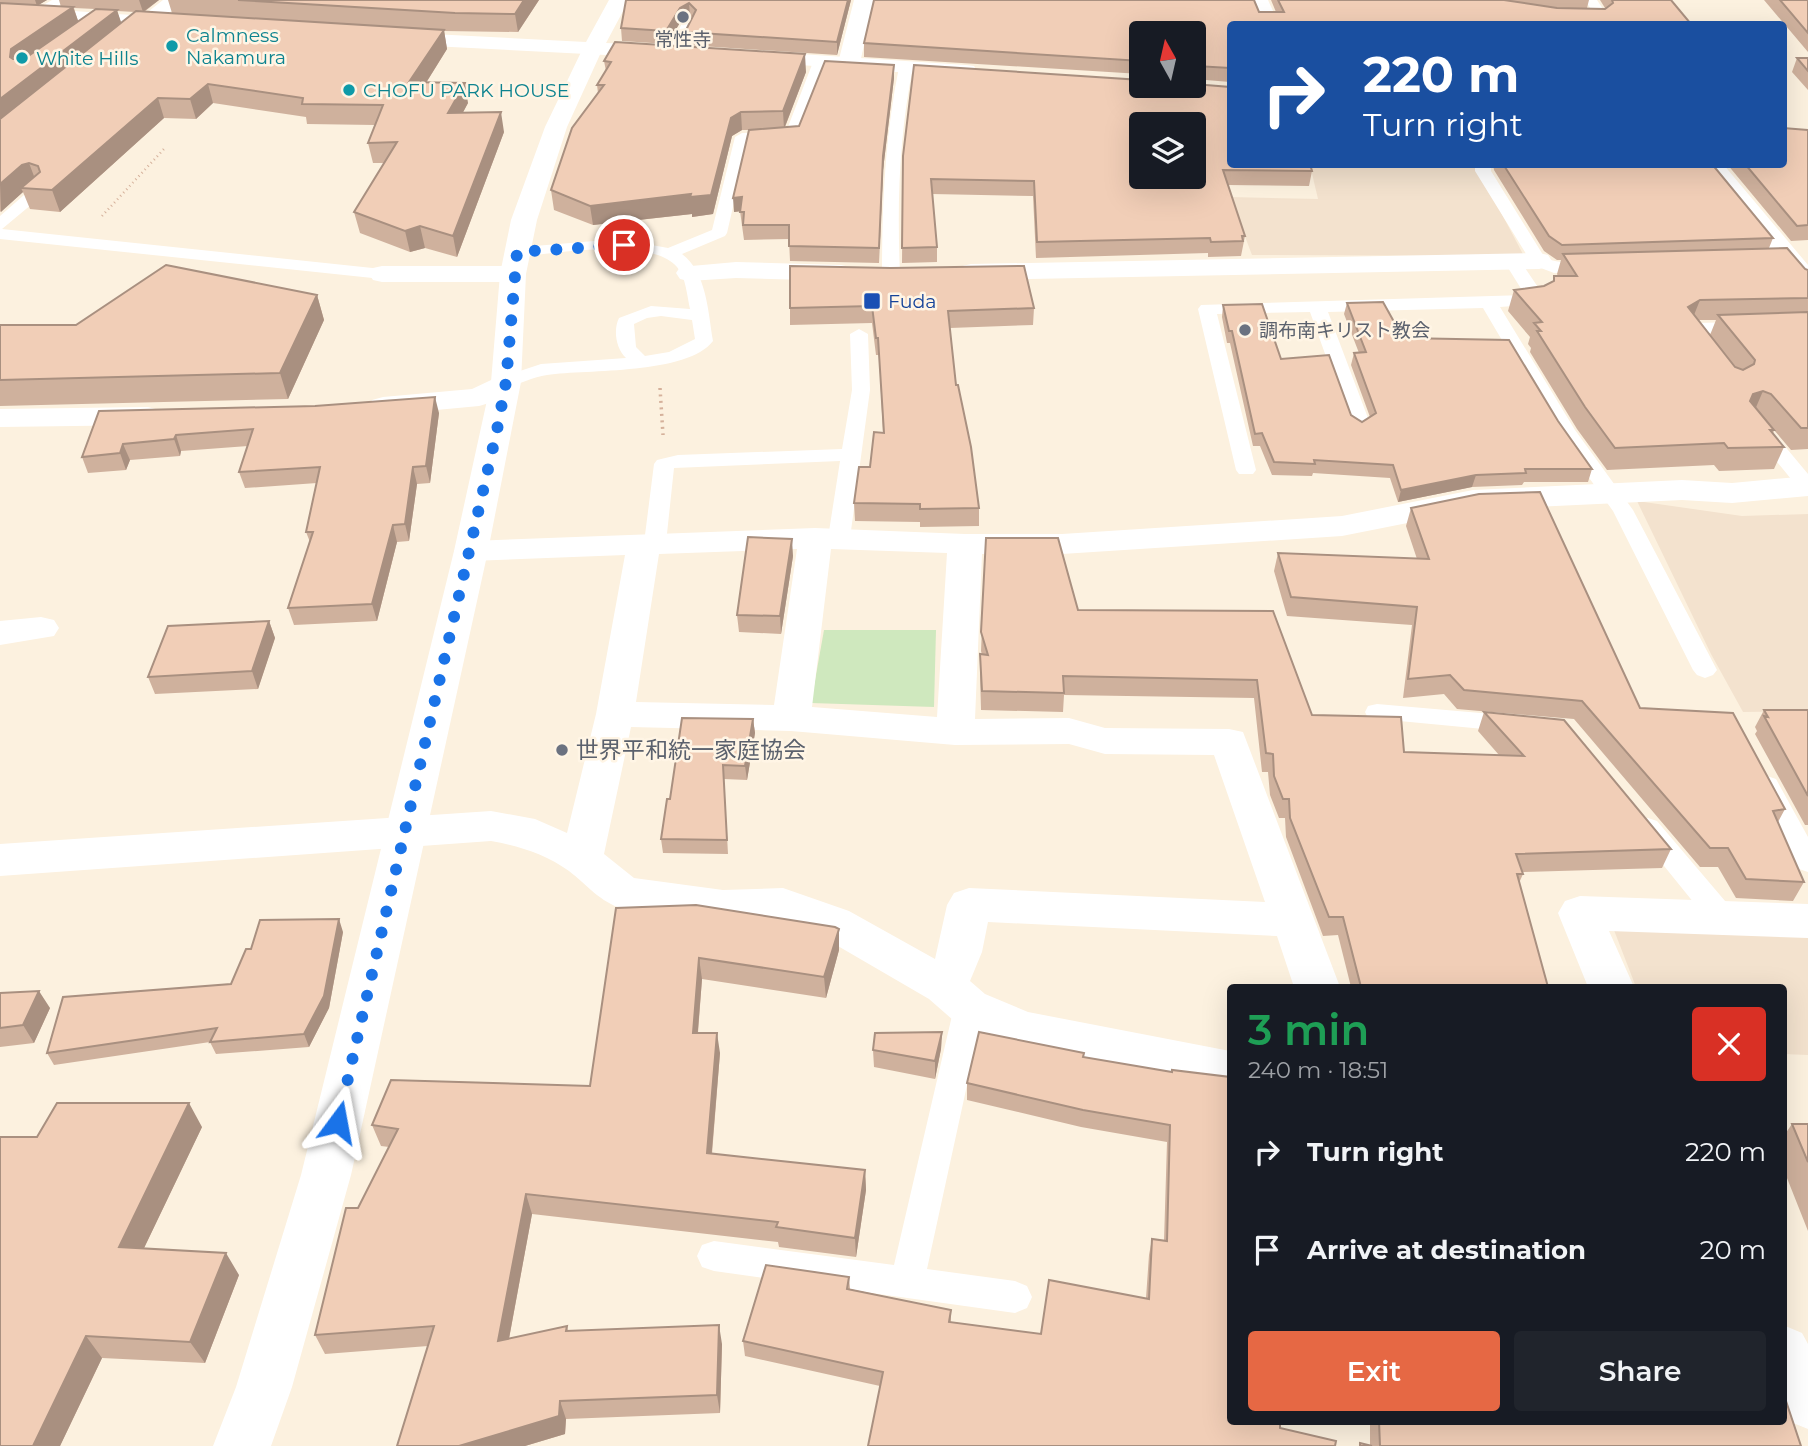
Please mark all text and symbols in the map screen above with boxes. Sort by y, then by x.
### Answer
marker: 常性寺 [675,9,691,25]
north arrow [1129,21,1206,98]
map controls [1129,21,1206,189]
place label: Calmness Nakamura [186,24,286,69]
place label: 常性寺 [654,28,712,51]
marker: Calmness Nakamura [164,38,180,54]
text: 220 m [1363,45,1519,104]
place label: White Hills [36,47,138,70]
icon: right [1248,49,1339,140]
marker: White Hills [14,50,30,66]
place label: CHOFU PARK HOUSE [363,79,569,102]
marker: CHOFU PARK HOUSE [341,82,357,98]
text: Turn right [1363,105,1523,144]
button: layers [1129,112,1206,189]
pin [594,215,654,275]
icon: arrive [605,226,643,264]
place label: Fuda [888,290,937,313]
marker: Fuda [862,291,882,311]
place label: 調布南キリスト教会 [1259,319,1430,342]
marker: 調布南キリスト教会 [1237,322,1253,338]
place label: 世界平和統一家庭協会 [576,736,806,764]
marker: 世界平和統一家庭協会 [554,742,570,758]
text: 3 min [1248,1004,1369,1056]
button: close [1692,1007,1766,1081]
text: 240 m · 18:51 [1248,1056,1388,1084]
position arrow [301,1085,375,1159]
icon: right [1248,1133,1286,1171]
text: Turn right [1307,1136,1443,1168]
text: 220 m [1685,1136,1766,1168]
icon: arrive [1248,1231,1286,1269]
text: Arrive at destination [1307,1234,1586,1266]
text: 20 m [1700,1234,1766,1266]
button: Exit [1248,1331,1500,1411]
button: Share [1514,1331,1766,1411]

